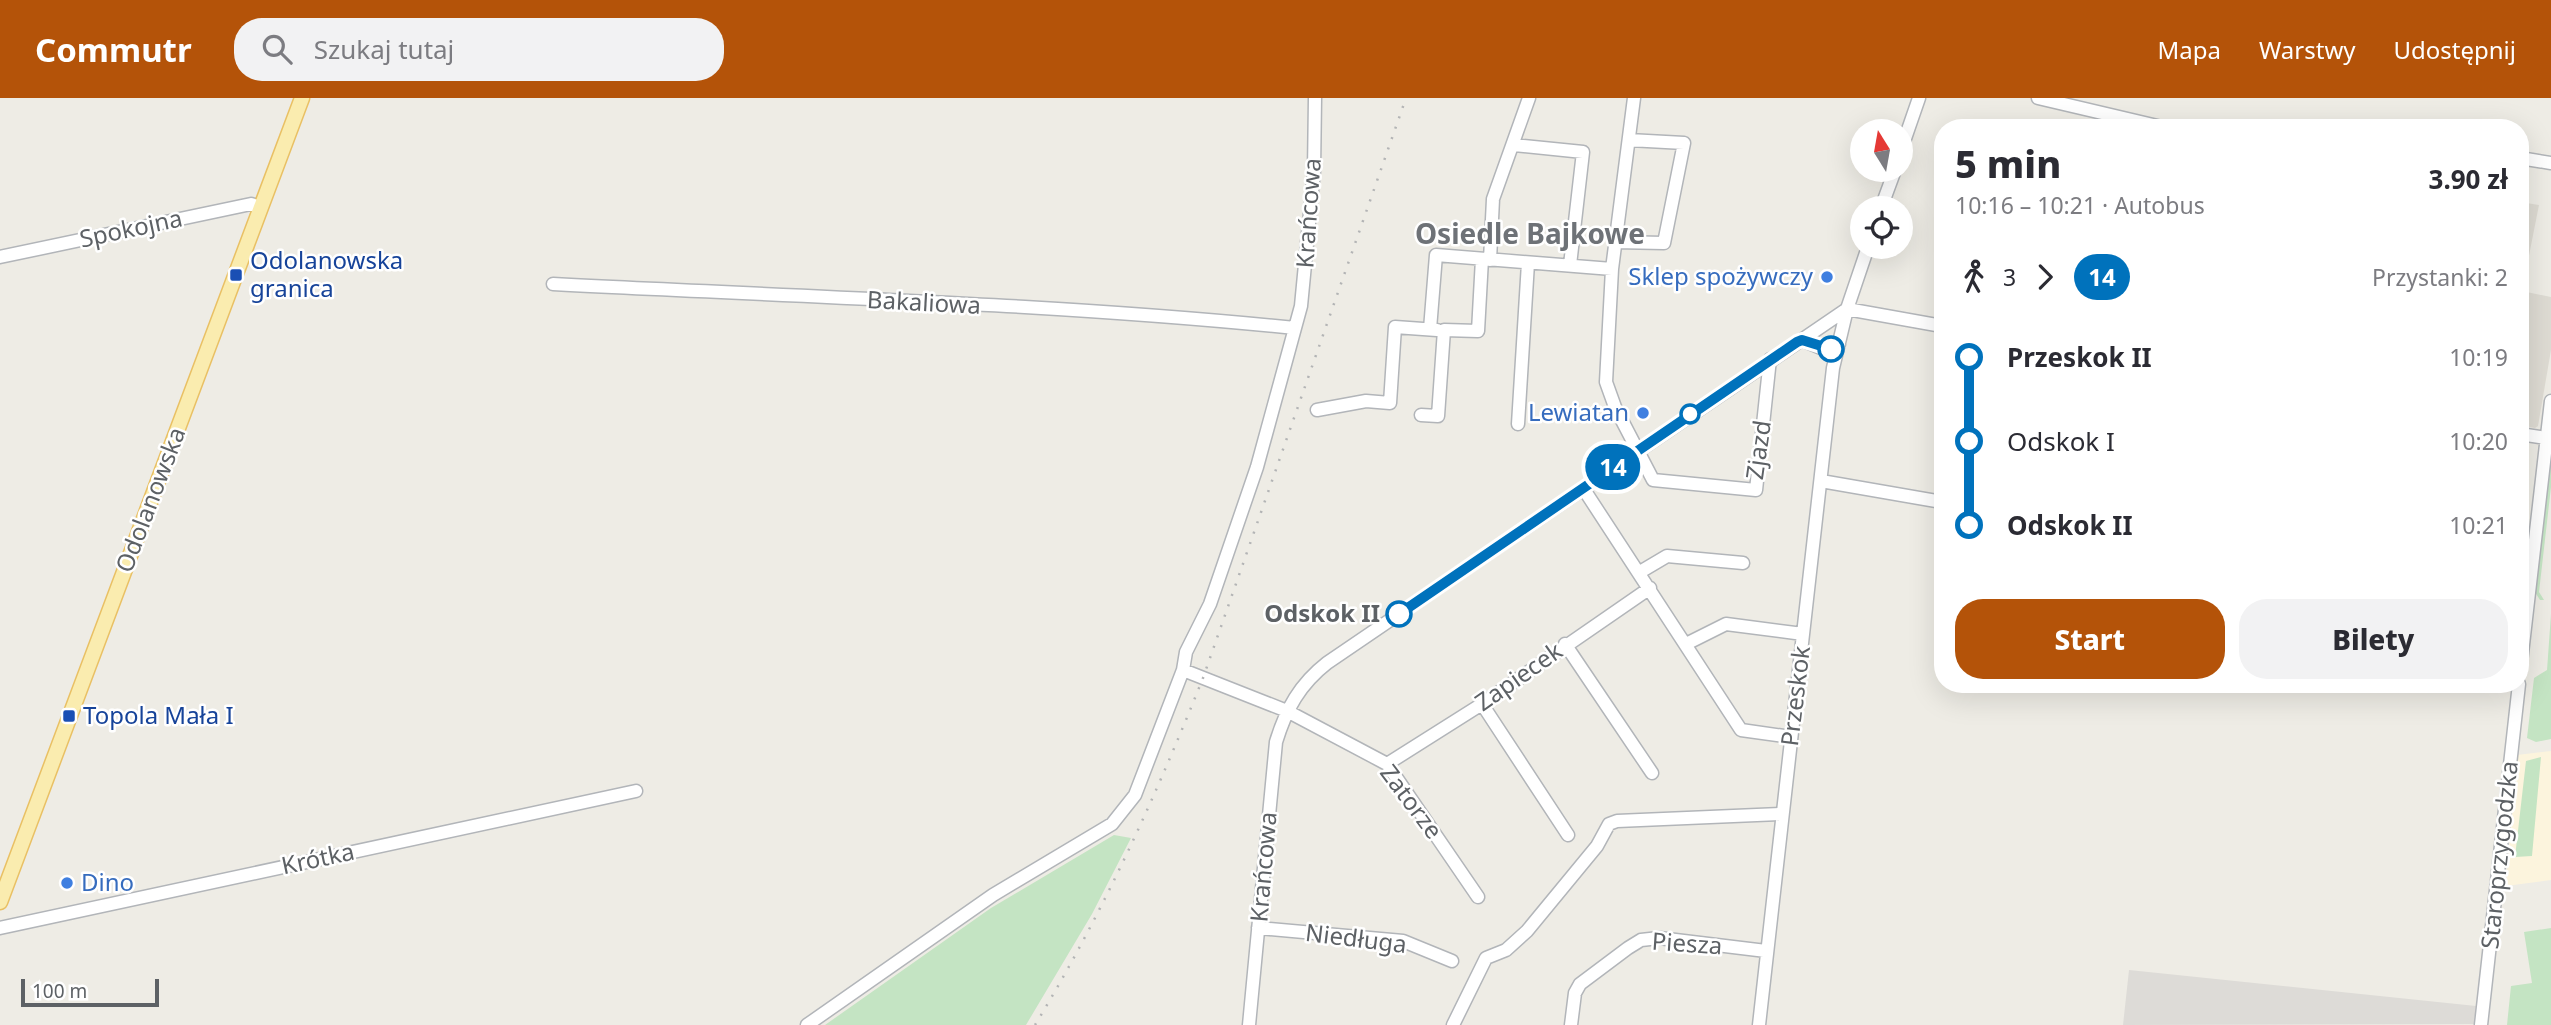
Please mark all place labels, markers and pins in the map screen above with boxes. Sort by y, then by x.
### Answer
place label: Odolanowska granica [250,243,403,304]
place label: Sklep spożywczy [1628,259,1814,292]
marker: Odolanowska granica [228,267,244,283]
marker: Sklep spożywczy [1819,269,1835,285]
unlabelled marker [1818,336,1844,362]
place label: Lewiatan [1528,395,1629,428]
unlabelled marker [1680,404,1700,424]
marker: Lewiatan [1635,405,1651,421]
place label: Odskok II [1264,596,1380,629]
marker: Odskok II [1386,601,1412,627]
place label: Topola Mała I [83,698,234,731]
marker: Topola Mała I [61,708,77,724]
place label: Dino [81,865,134,898]
marker: Dino [59,875,75,891]

